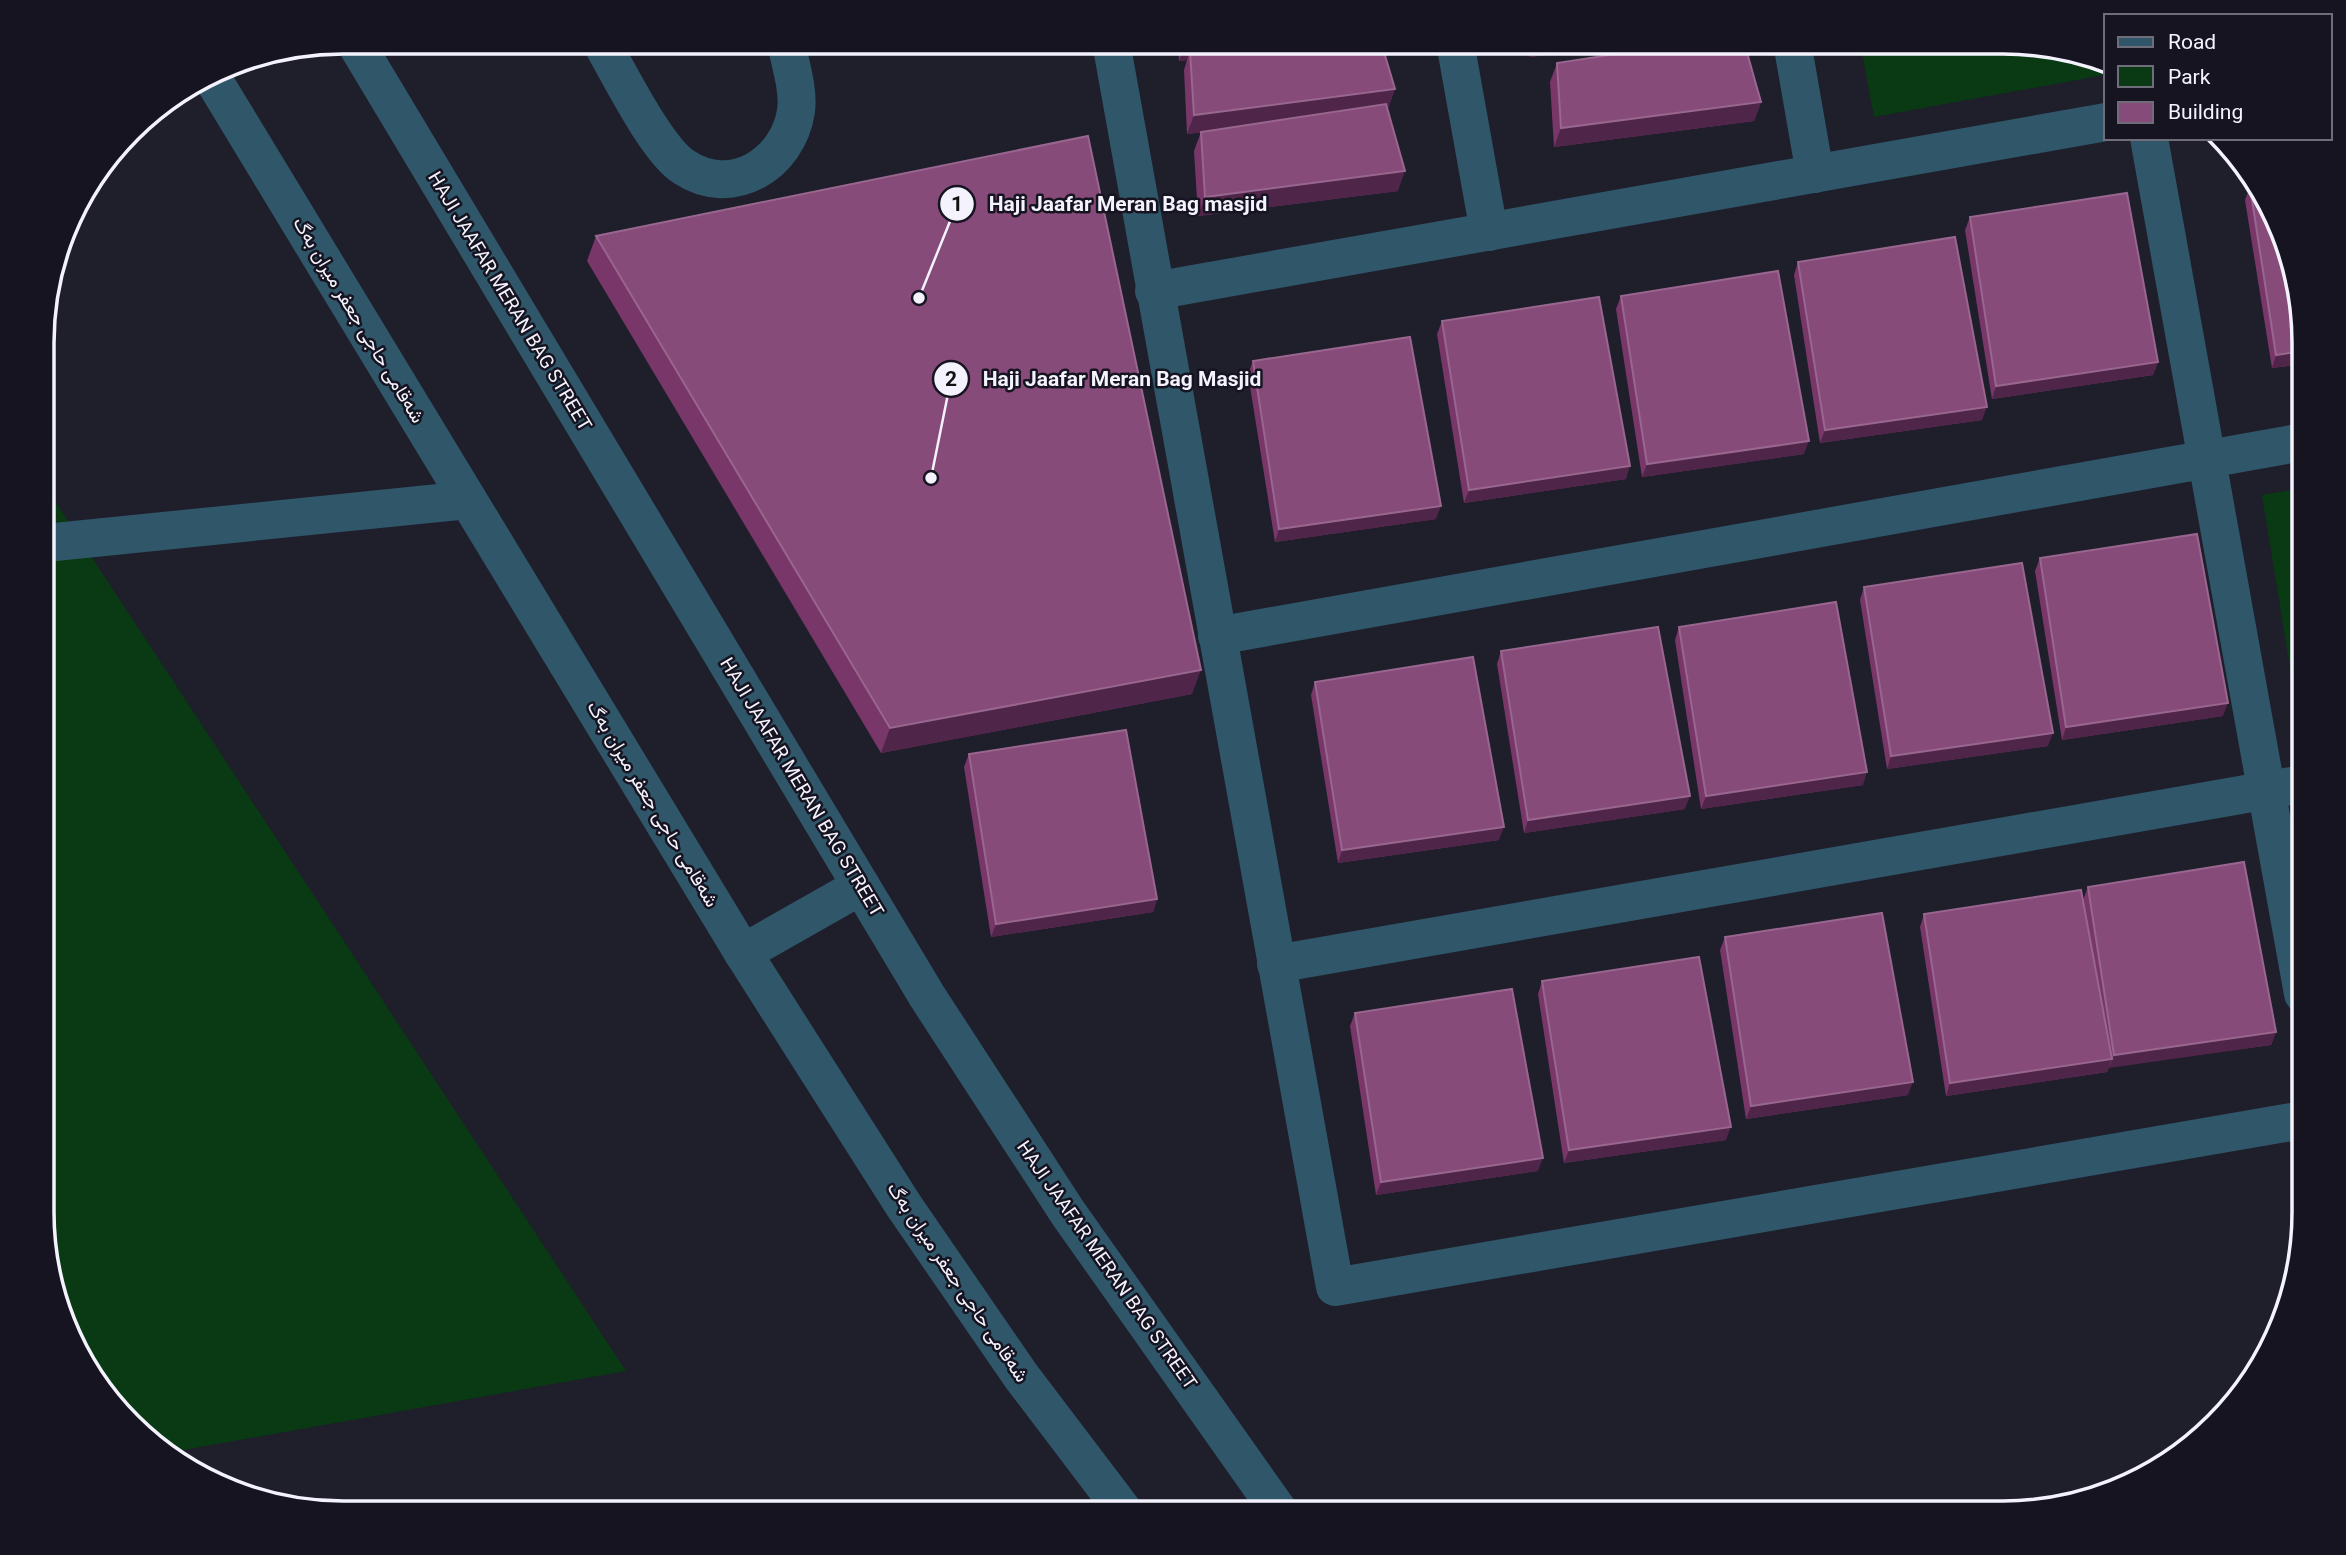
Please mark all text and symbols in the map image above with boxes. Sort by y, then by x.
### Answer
legend [2104,14,2332,140]
text: Road [2168,30,2216,54]
text: Park [2168,65,2211,89]
text: Building [2168,100,2243,124]
street label: HAJI JAAFAR MERAN BAG STREET [423,167,597,435]
callout: Haji Jaafar Meran Bag masjid [940,183,1281,225]
text: 1 [951,192,963,216]
text: Haji Jaafar Meran Bag masjid [989,192,1267,216]
street label: شەقامی حاجی جعفر میران بەگ [288,213,430,427]
callout: Haji Jaafar Meran Bag Masjid [933,358,1275,400]
text: 2 [945,367,957,391]
text: Haji Jaafar Meran Bag Masjid [983,367,1261,391]
street label: HAJI JAAFAR MERAN BAG STREET [715,653,889,921]
street label: شەقامی حاجی جعفر میران بەگ [582,697,724,911]
street label: HAJI JAAFAR MERAN BAG STREET [1012,1136,1202,1394]
street label: شەقامی حاجی جعفر میران بەگ [882,1178,1034,1386]

